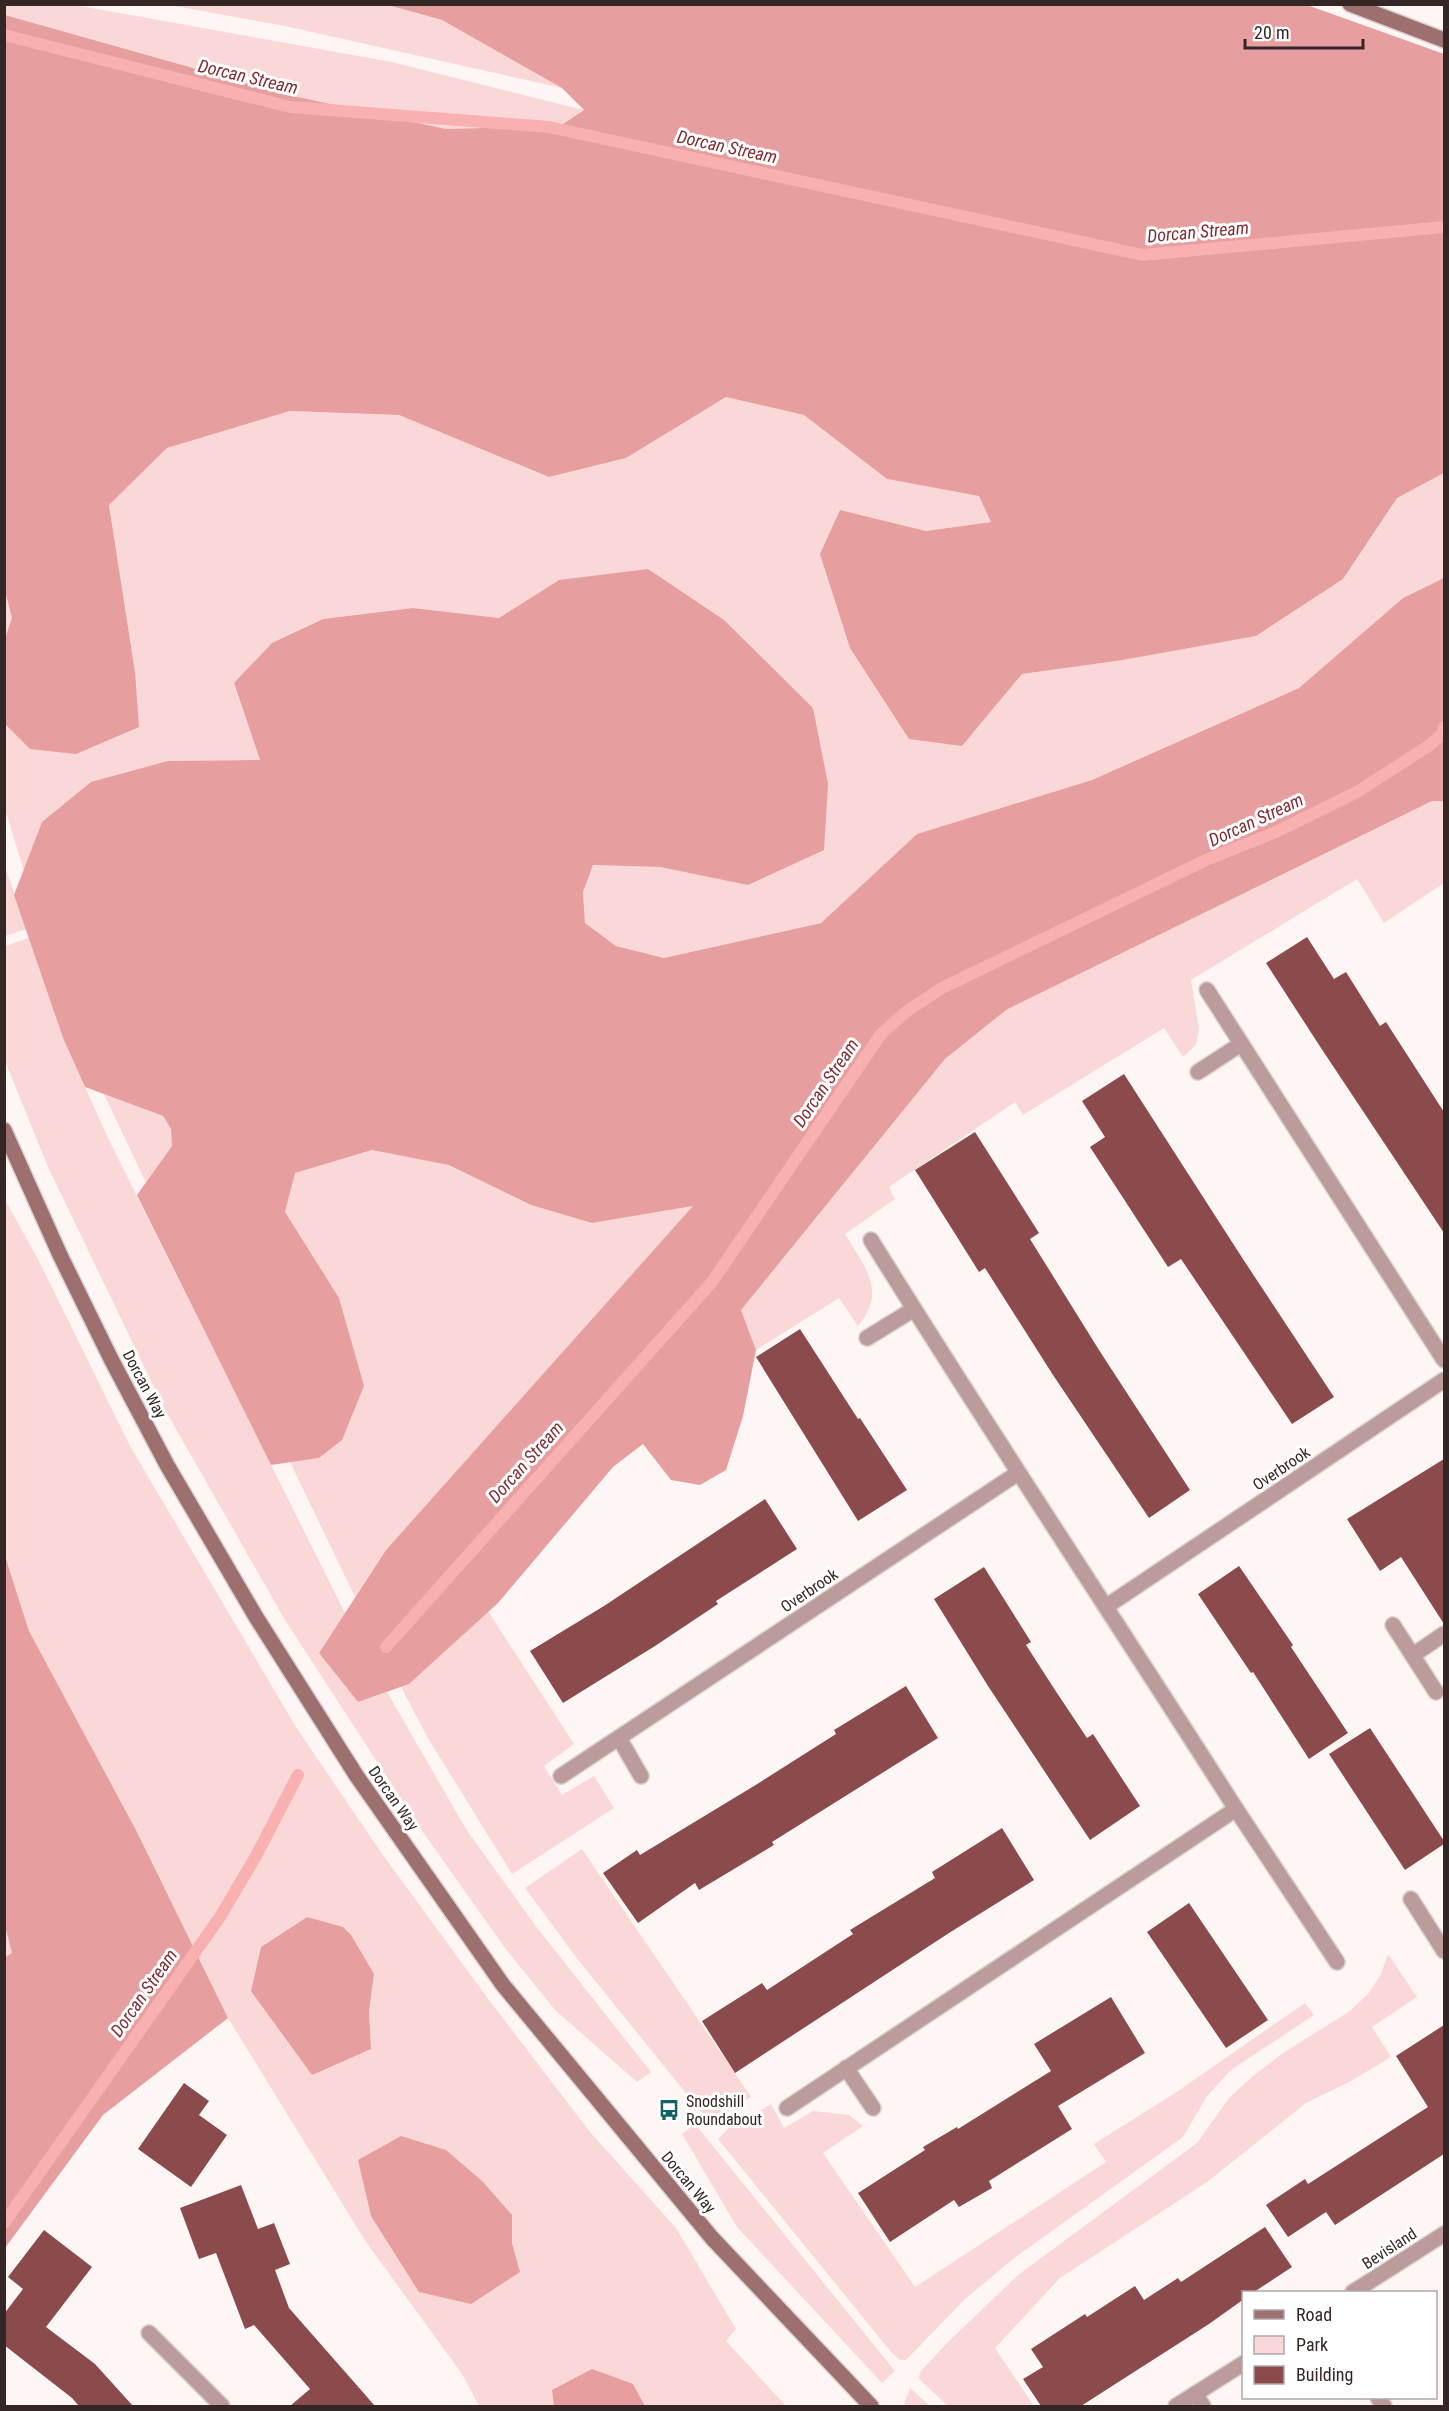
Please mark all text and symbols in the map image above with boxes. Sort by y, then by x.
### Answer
scale bar [1245,12,1364,50]
text: 20 m [1254,22,1289,43]
water label: Dorcan Stream [196,55,300,98]
water label: Dorcan Stream [675,126,779,167]
water label: Dorcan Stream [1146,217,1250,246]
water label: Dorcan Stream [1205,788,1306,851]
water label: Dorcan Stream [788,1035,863,1131]
street label: Dorcan Way [119,1347,171,1422]
water label: Dorcan Stream [484,1417,568,1507]
street label: Overbrook [1249,1442,1314,1494]
street label: Overbrook [777,1564,842,1616]
street label: Dorcan Way [364,1762,423,1835]
water label: Dorcan Stream [106,1945,181,2040]
place label: Snodshill Roundabout [686,2092,762,2129]
bus stop icon: Snodshill Roundabout [657,2098,681,2122]
street label: Dorcan Way [657,2148,720,2217]
street label: Bevisland [1359,2224,1420,2273]
legend [1242,2291,1437,2399]
text: Road [1296,2304,1332,2325]
text: Park [1296,2334,1328,2355]
text: Building [1296,2364,1353,2385]

